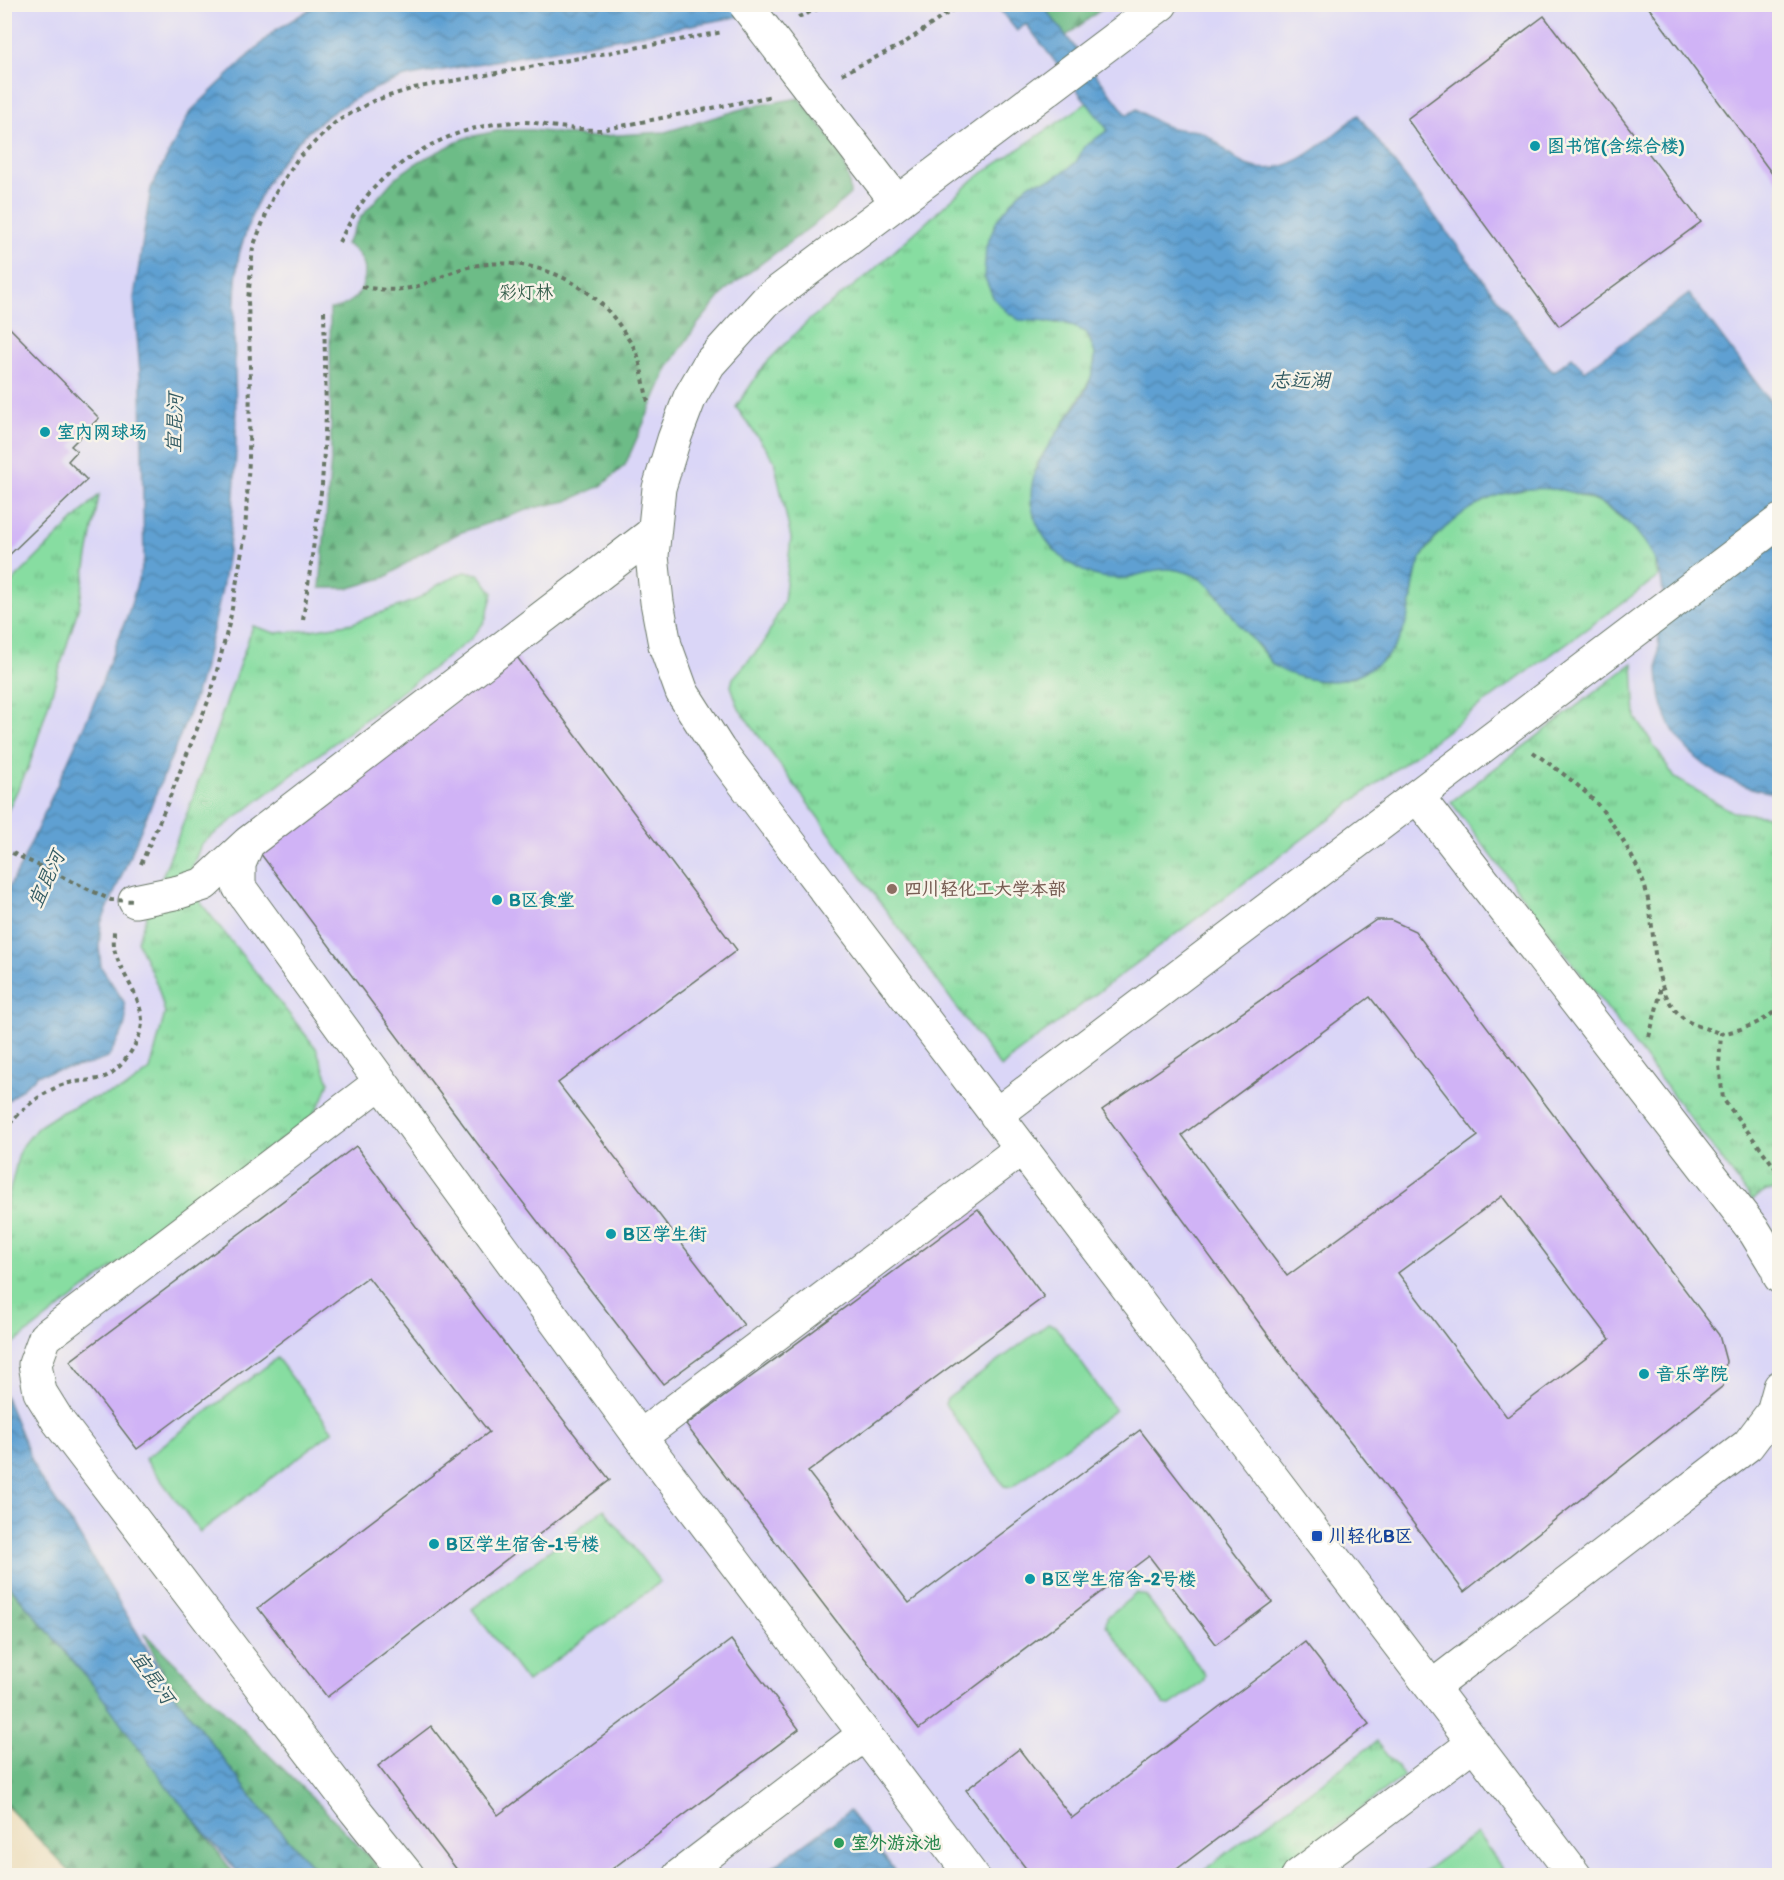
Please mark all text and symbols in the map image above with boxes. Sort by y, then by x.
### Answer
place label: 图书馆(含综合楼) [1547,135,1685,157]
marker: 图书馆(含综合楼) [1528,139,1542,153]
park label: 彩灯林 [499,281,553,303]
water label: 志远湖 [1270,368,1332,392]
water label: 宜昆河 [161,390,187,453]
place label: 室内网球场 [57,421,147,443]
marker: 室内网球场 [38,425,52,439]
water label: 宜昆河 [22,844,71,911]
place label: 四川轻化工大学本部 [904,878,1066,900]
marker: 四川轻化工大学本部 [885,882,899,896]
place label: B区食堂 [509,889,575,911]
marker: B区食堂 [490,893,504,907]
place label: B区学生街 [623,1223,707,1245]
marker: B区学生街 [604,1227,618,1241]
place label: 音乐学院 [1656,1363,1728,1385]
marker: 音乐学院 [1637,1367,1651,1381]
place label: 川轻化B区 [1329,1525,1413,1547]
marker: 川轻化B区 [1310,1529,1324,1543]
place label: B区学生宿舍-1号楼 [446,1533,599,1555]
marker: B区学生宿舍-1号楼 [427,1537,441,1551]
place label: B区学生宿舍-2号楼 [1042,1568,1196,1590]
marker: B区学生宿舍-2号楼 [1023,1572,1037,1586]
water label: 宜昆河 [126,1646,182,1711]
place label: 室外游泳池 [851,1832,941,1854]
marker: 室外游泳池 [832,1836,846,1850]

